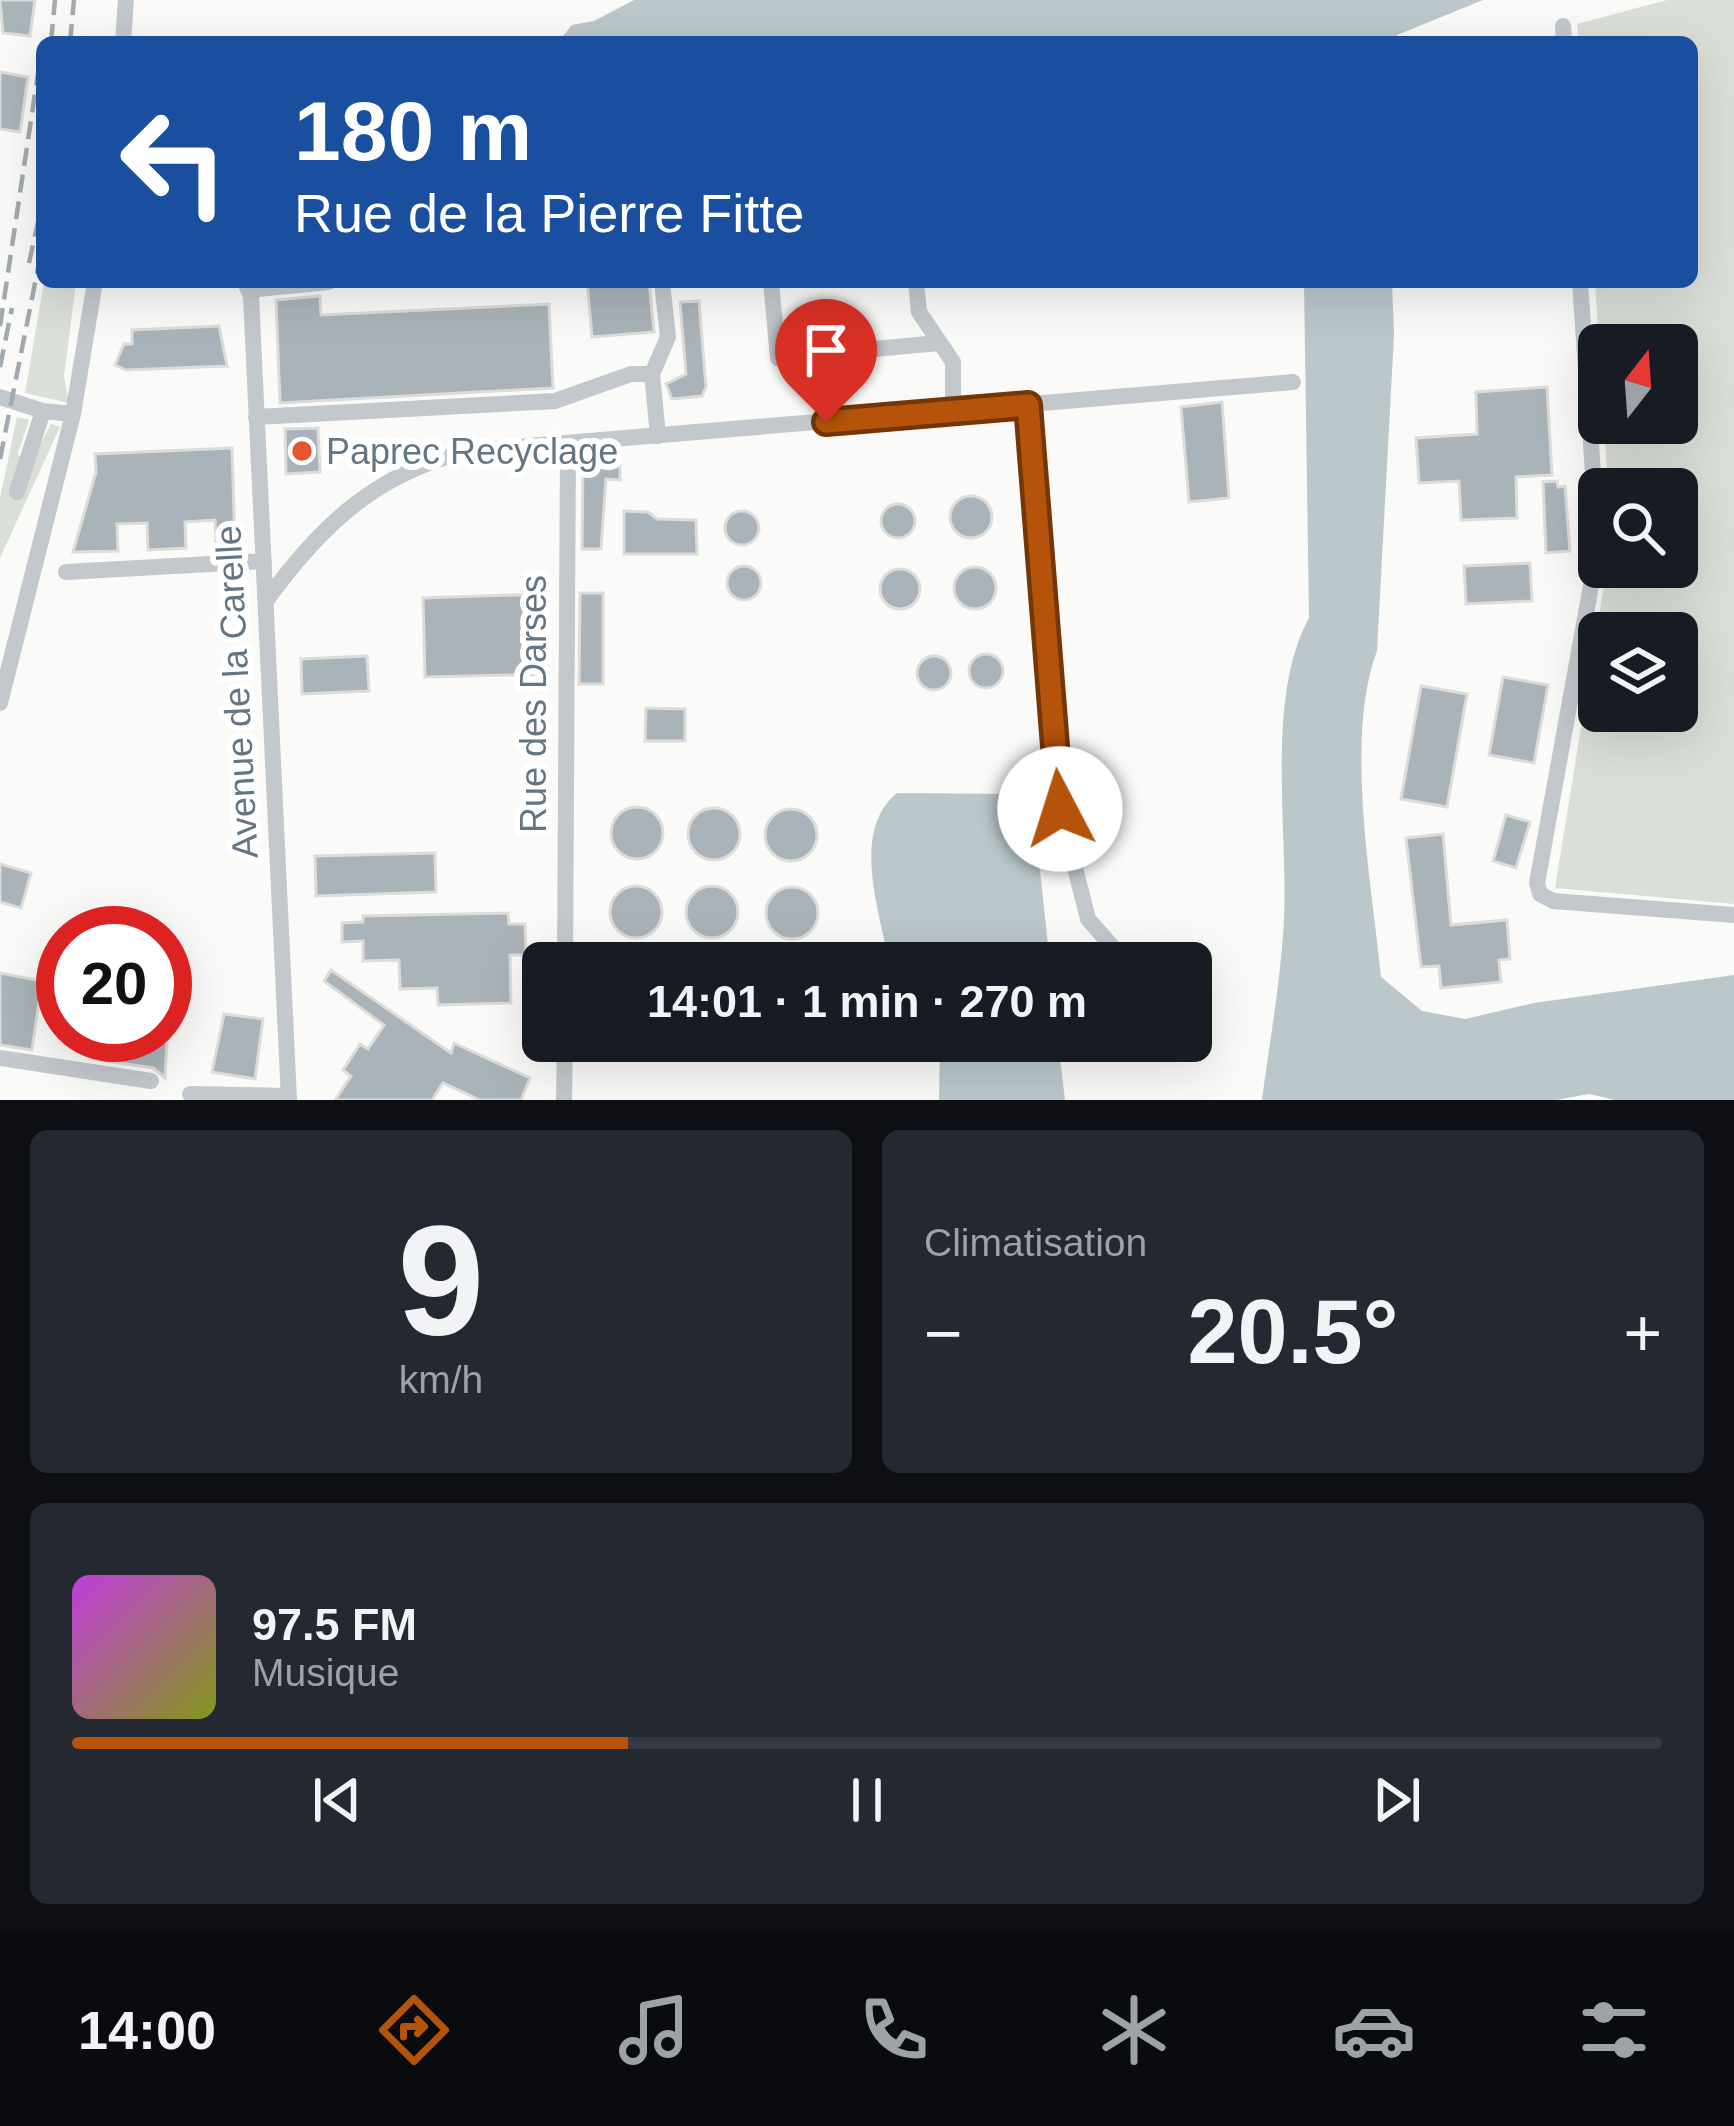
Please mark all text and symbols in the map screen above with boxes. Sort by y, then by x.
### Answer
icon: left [96,84,252,240]
text: 180 m [294,84,532,178]
text: Rue de la Pierre Fitte [294,183,804,243]
pin [775,299,877,422]
icon: arrive [793,317,859,383]
north arrow [1578,324,1698,444]
map controls [1578,324,1698,732]
place label: Paprec Recyclage [326,431,618,472]
marker: Paprec Recyclage [289,438,315,464]
button: search [1578,468,1698,588]
street label: Avenue de la Carelle [207,524,266,860]
street label: Rue des Darses [513,575,554,833]
button: layers [1578,612,1698,732]
position arrow [997,746,1123,872]
speed limit sign: 20 [36,906,192,1062]
text: 14:01 · 1 min · 270 m [647,976,1087,1027]
text: 9 [398,1193,484,1367]
text: Climatisation [924,1221,1147,1264]
text: 20.5° [1187,1282,1399,1382]
text: − [924,1296,963,1370]
text: + [1623,1296,1662,1370]
text: km/h [399,1358,483,1401]
text: 97.5 FM [252,1599,417,1650]
text: Musique [252,1651,399,1694]
icon: previous [304,1767,370,1833]
icon: pause [834,1767,900,1833]
icon: next [1364,1767,1430,1833]
icon: directions [372,1988,456,2072]
icon: music [612,1988,696,2072]
icon: phone [852,1988,936,2072]
icon: climate [1092,1988,1176,2072]
icon: car [1332,1988,1416,2072]
icon: filters [1572,1988,1656,2072]
text: 14:00 [78,2000,216,2060]

